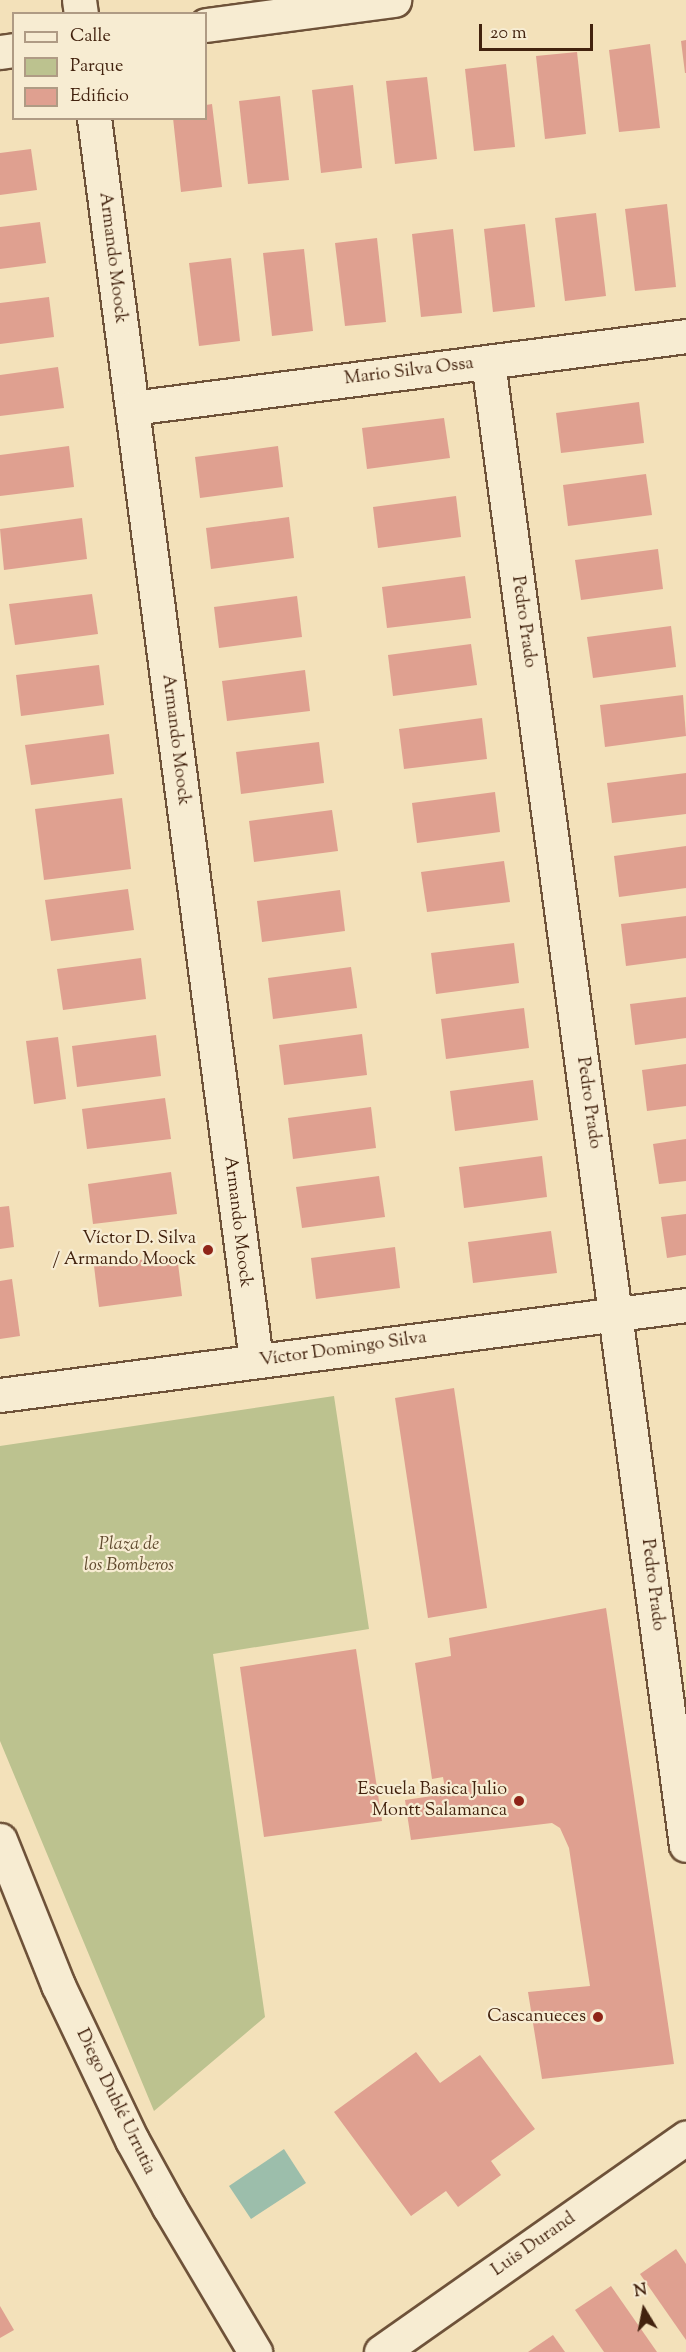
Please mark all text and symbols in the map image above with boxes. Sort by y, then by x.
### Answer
legend [12,12,207,120]
scale bar [482,12,596,50]
text: 20 m [490,21,527,47]
text: Calle [70,24,111,50]
text: Parque [70,54,123,80]
text: Edificio [70,84,129,110]
street label: Armando Moock [93,191,131,325]
street label: Mario Silva Ossa [343,353,475,391]
street label: Pedro Prado [506,575,540,669]
street label: Armando Moock [156,673,194,807]
street label: Pedro Prado [571,1056,605,1150]
street label: Armando Moock [218,1155,256,1289]
place label: Víctor D. Silva / Armando Moock [53,1229,196,1272]
marker: Víctor D. Silva / Armando Moock [201,1243,215,1257]
street label: Víctor Domingo Silva [258,1328,428,1372]
park label: Plaza de los Bomberos [84,1535,174,1578]
street label: Pedro Prado [636,1538,668,1632]
place label: Escuela Basica Julio Montt Salamanca [358,1780,507,1822]
marker: Escuela Basica Julio Montt Salamanca [512,1794,526,1808]
place label: Cascanueces [487,2006,586,2028]
marker: Cascanueces [591,2010,605,2024]
street label: Diego Dublé Urrutia [70,2026,160,2178]
street label: Luis Durand [488,2208,580,2282]
text: N [632,2279,649,2304]
north arrow [614,2280,674,2340]

